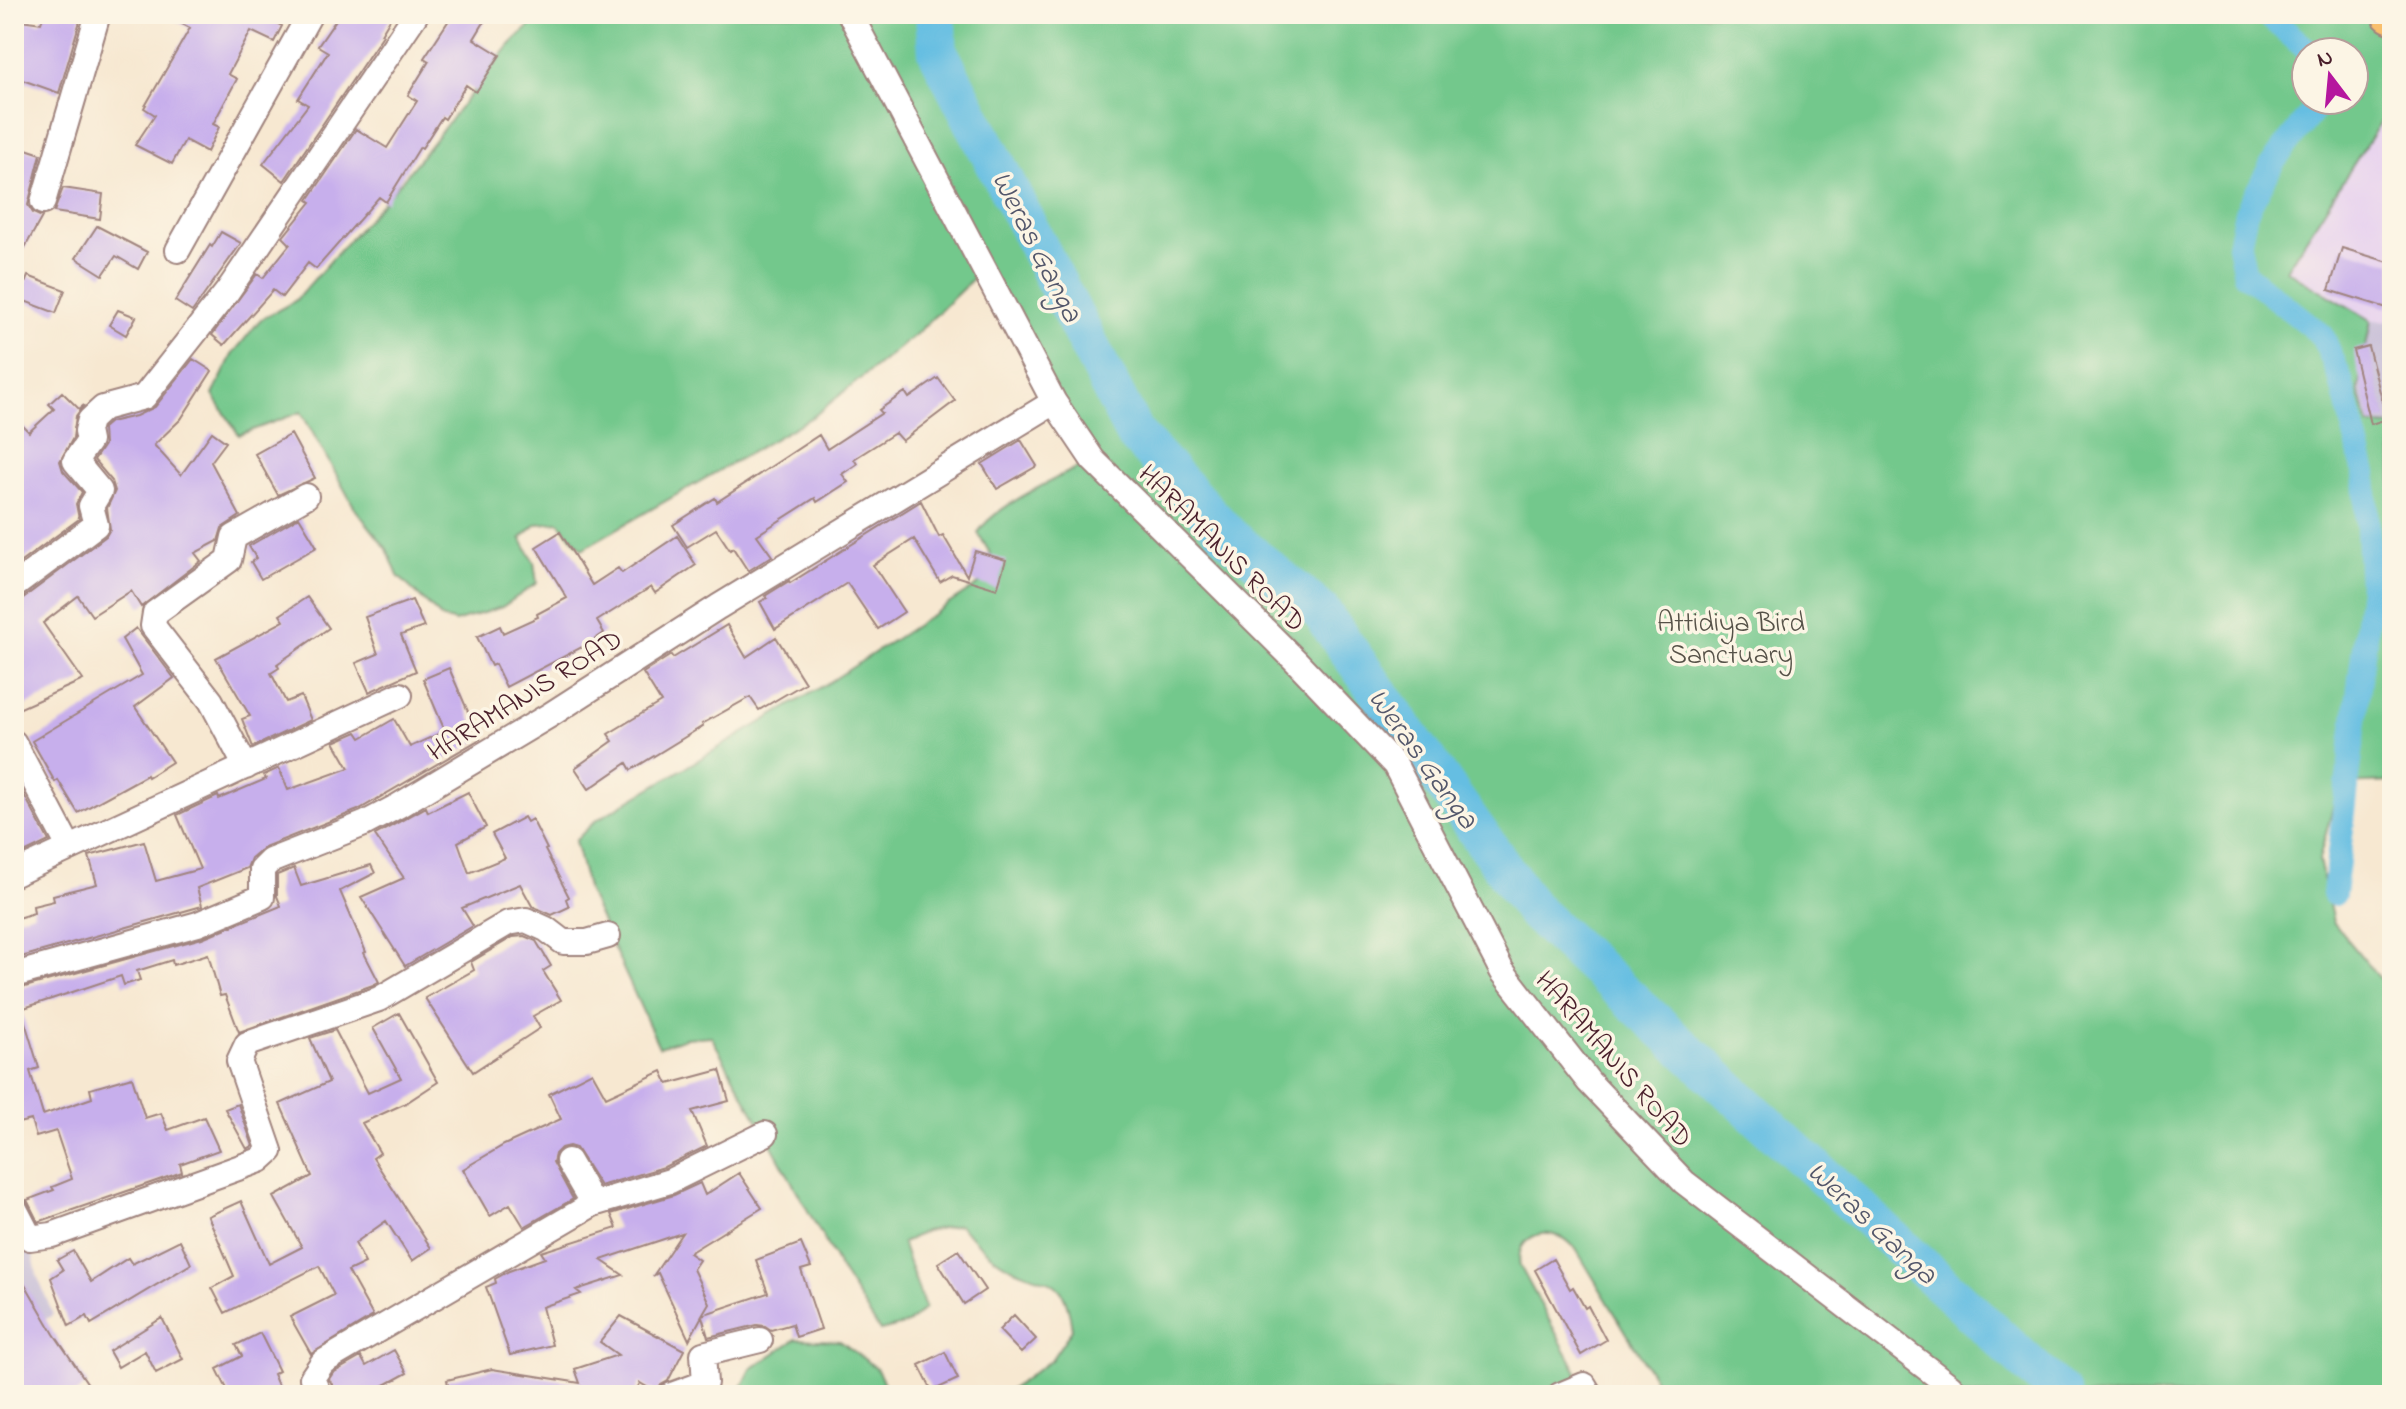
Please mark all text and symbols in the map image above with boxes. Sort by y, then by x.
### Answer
north arrow [2290,36,2370,116]
text: N [2314,42,2337,77]
water label: Weras Ganga [978,164,1093,331]
street label: HARAMANIS ROAD [1127,456,1314,643]
park label: Attidiya Bird Sanctuary [1657,604,1805,677]
street label: HARAMANIS ROAD [420,621,631,773]
water label: Weras Ganga [1355,680,1488,840]
street label: HARAMANIS ROAD [1524,963,1701,1158]
water label: Weras Ganga [1796,1152,1947,1297]

